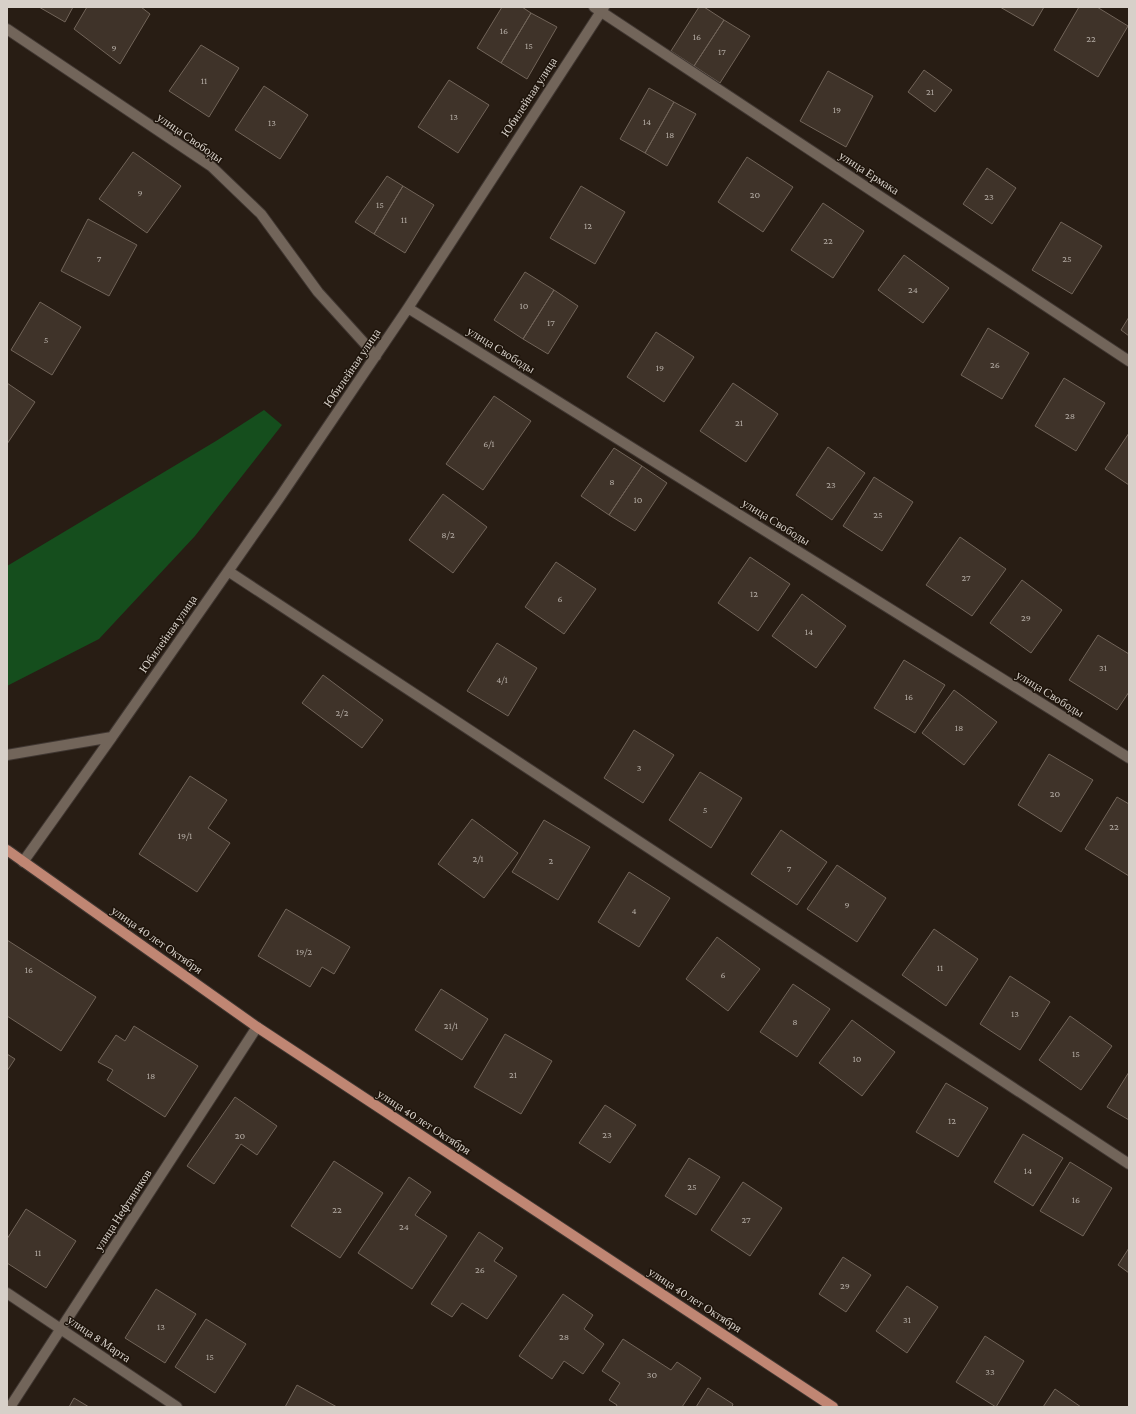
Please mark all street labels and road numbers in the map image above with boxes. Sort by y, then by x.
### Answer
street label: Юбилейная улица [498,54,560,139]
street label: улица Свободы [154,110,226,166]
street label: улица Ермака [836,148,902,198]
street label: улица Свободы [464,324,538,376]
street label: Юбилейная улица [321,325,384,410]
street label: улица Свободы [739,496,813,548]
street label: Юбилейная улица [136,592,200,676]
street label: улица Свободы [1013,668,1087,720]
street label: улица 40 лет Октября [109,903,206,977]
street label: улица 40 лет Октября [375,1087,474,1158]
street label: улица Нефтяников [91,1166,155,1253]
street label: улица 40 лет Октября [646,1265,745,1336]
street label: улица 8 Марта [65,1313,134,1366]

